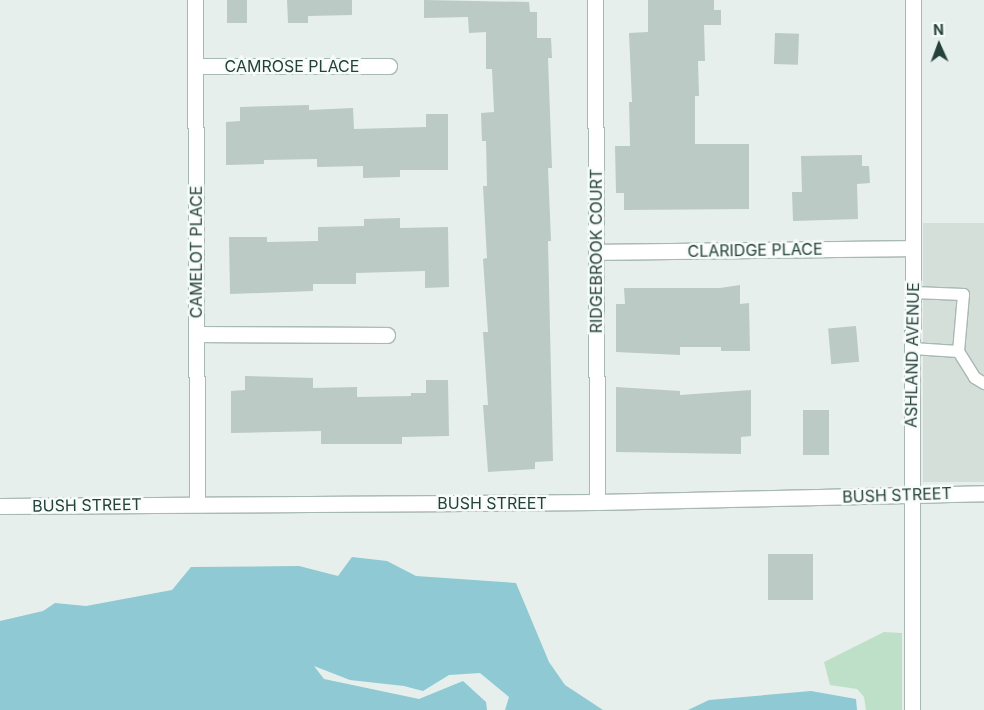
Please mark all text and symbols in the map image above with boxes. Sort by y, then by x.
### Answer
north arrow [914,20,964,70]
text: N [933,21,944,38]
street label: CAMROSE PLACE [225,56,359,76]
street label: RIDGEBROOK COURT [586,169,606,333]
street label: CAMELOT PLACE [186,186,206,318]
street label: CLARIDGE PLACE [687,239,823,261]
street label: ASHLAND AVENUE [901,282,923,428]
street label: BUSH STREET [842,483,952,507]
street label: BUSH STREET [437,493,547,513]
street label: BUSH STREET [32,494,142,516]

